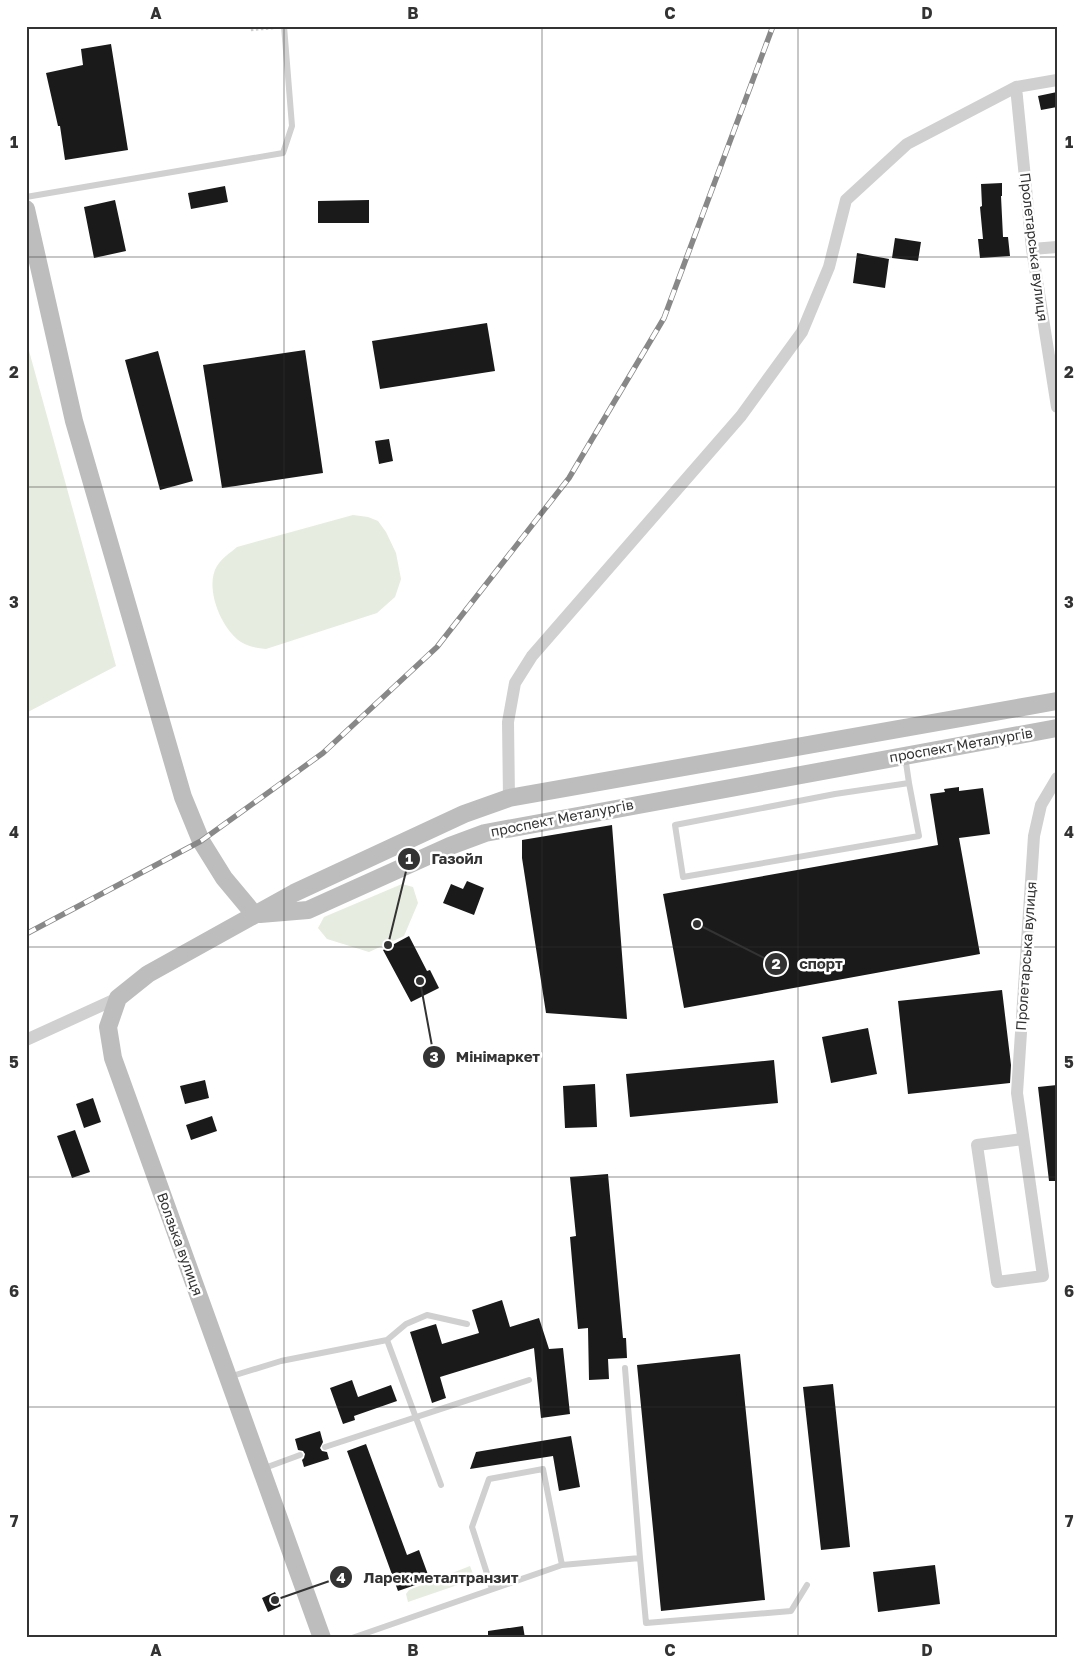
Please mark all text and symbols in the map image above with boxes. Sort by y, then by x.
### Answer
text: A [150,3,162,23]
text: B [407,3,419,23]
text: C [664,3,676,23]
text: D [921,3,933,23]
text: 1 [10,132,18,152]
text: 1 [1065,132,1073,152]
street label: Пролетарська вулиця [1017,172,1052,322]
text: 2 [9,362,19,382]
text: 2 [1064,362,1074,382]
text: 3 [9,592,19,612]
text: 3 [1064,592,1074,612]
street label: проспект Металургів [888,724,1034,765]
street label: проспект Металургів [489,795,635,840]
text: 4 [9,822,19,842]
text: 4 [1064,822,1074,842]
callout: Газойл [396,844,492,874]
text: 1 [405,849,413,867]
text: Газойл [431,849,483,867]
street label: Пролетарська вулиця [1012,881,1039,1031]
callout: спорт [764,949,852,979]
text: 2 [771,954,781,972]
text: спорт [799,954,843,972]
callout: Мінімаркет [421,1042,551,1072]
text: 3 [429,1047,439,1065]
text: Мінімаркет [456,1047,540,1065]
text: 5 [9,1052,19,1072]
text: 5 [1064,1052,1074,1072]
street label: Волзька вулиця [154,1190,207,1298]
text: 6 [9,1281,19,1301]
text: 6 [1064,1281,1074,1301]
text: 7 [10,1511,19,1531]
text: 7 [1065,1511,1074,1531]
callout: Ларек металтранзит [329,1562,529,1592]
text: 4 [336,1568,346,1586]
text: Ларек металтранзит [364,1568,519,1586]
text: A [150,1640,162,1660]
text: B [407,1640,419,1660]
text: C [664,1640,676,1660]
text: D [921,1640,933,1660]

